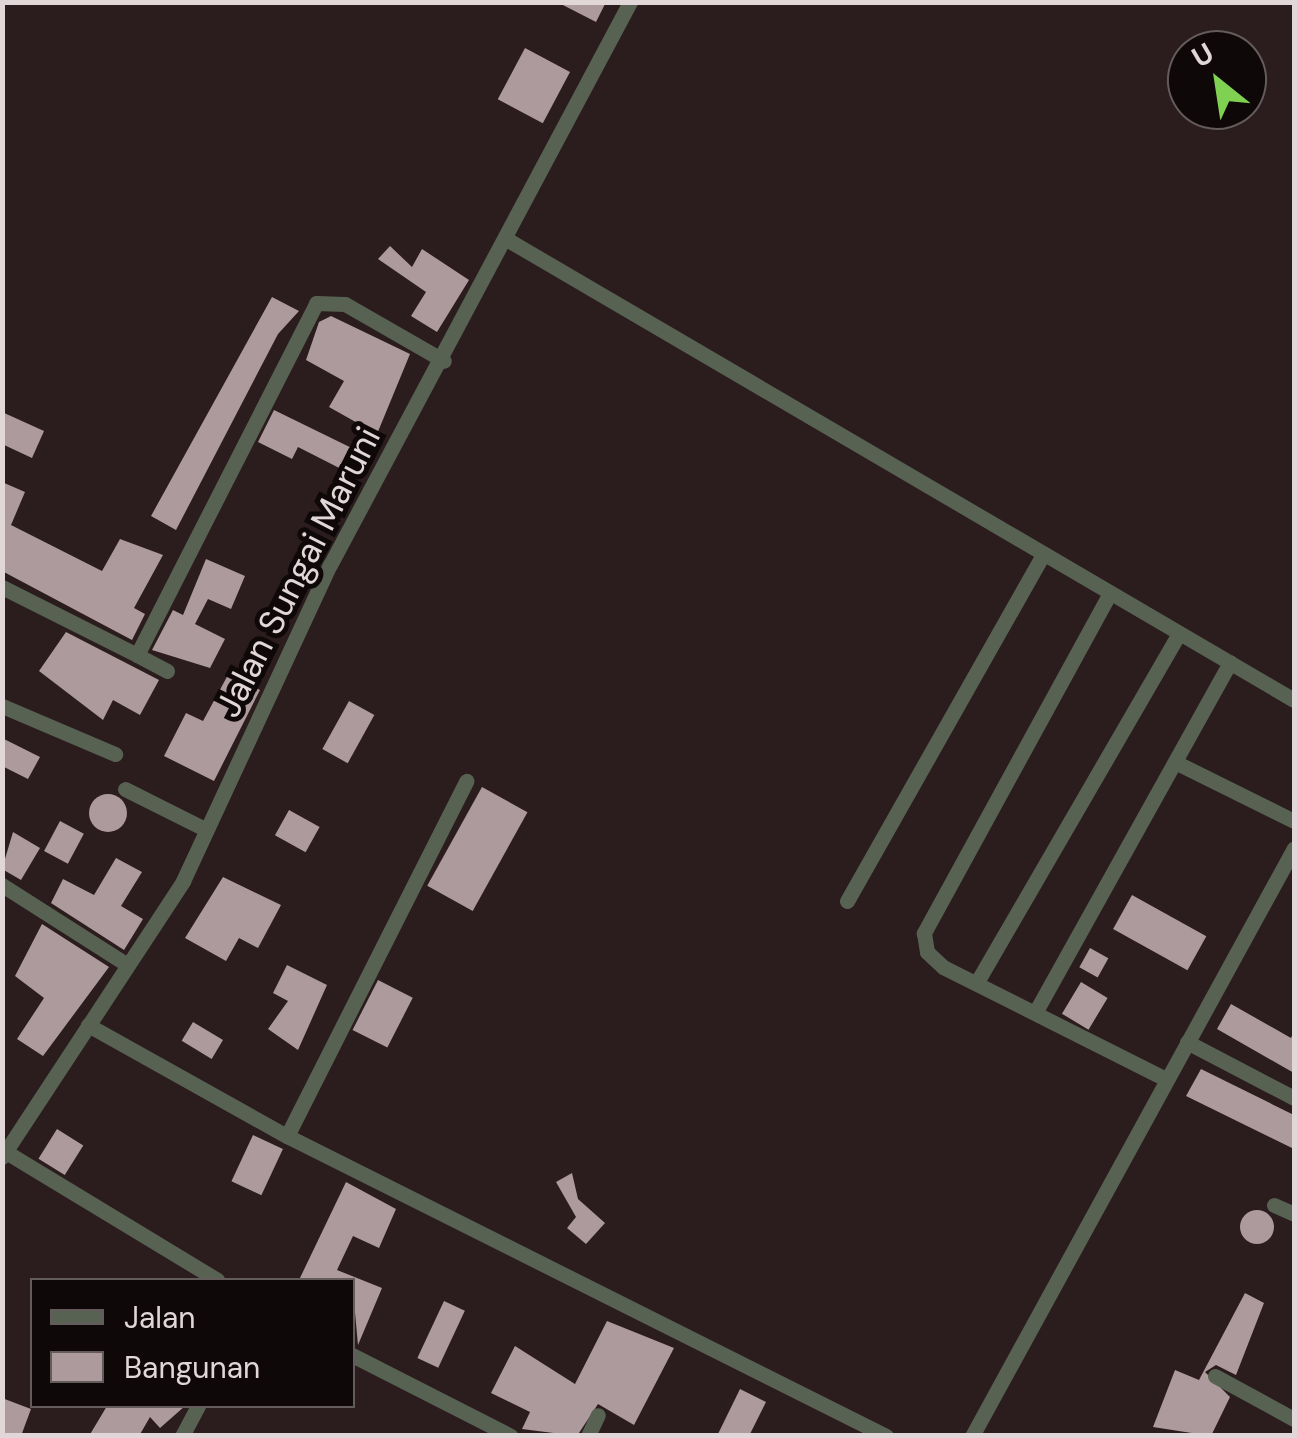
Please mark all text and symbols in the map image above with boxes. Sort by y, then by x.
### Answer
north arrow [1167,30,1267,130]
text: U [1185,34,1220,76]
street label: Jalan Sungai Maruni [207,420,389,724]
legend [30,1278,355,1408]
text: Jalan [124,1298,196,1337]
text: Bangunan [124,1348,260,1387]

